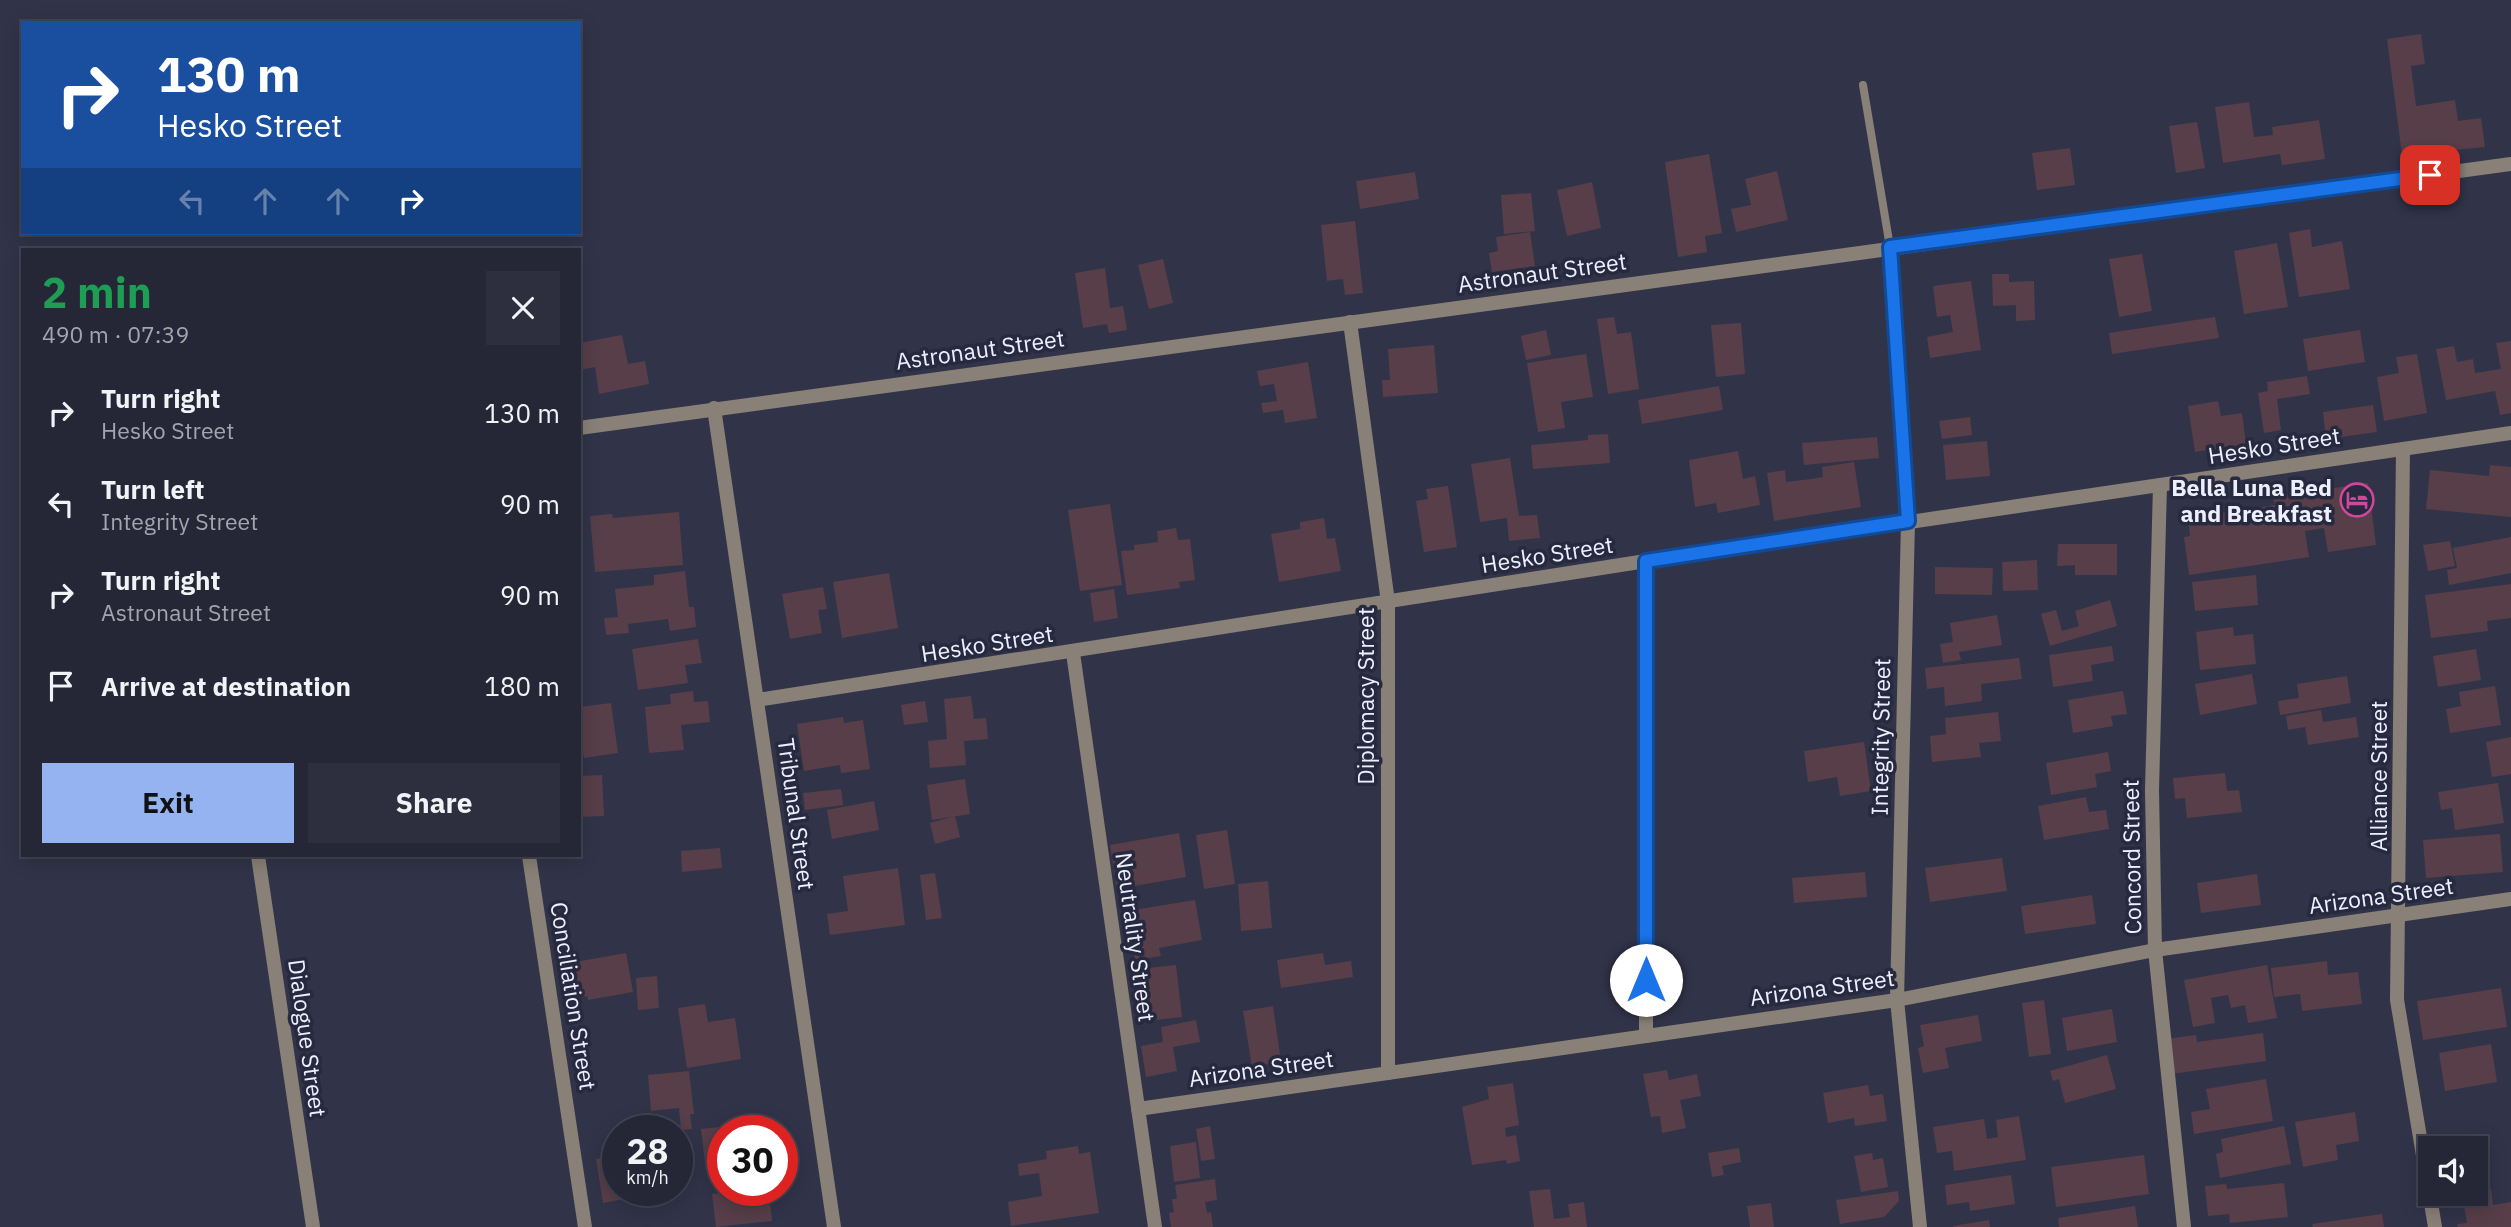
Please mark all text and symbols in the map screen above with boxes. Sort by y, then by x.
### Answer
text: 130 m [157,42,301,105]
icon: right [42,49,133,140]
text: Hesko Street [157,104,342,146]
pin [2400,145,2460,205]
icon: arrive [2411,156,2449,194]
icon: left [173,182,211,220]
icon: ahead [246,182,284,220]
icon: ahead [319,182,357,220]
icon: right [392,182,430,220]
street label: Astronaut Street [1456,245,1628,299]
text: 2 min [42,265,152,320]
button: close [486,271,560,345]
text: 490 m · 07:39 [42,319,189,349]
street label: Astronaut Street [894,322,1066,376]
text: Turn right [101,381,220,415]
icon: right [42,394,80,432]
text: 130 m [484,396,560,430]
text: Hesko Street [101,415,234,445]
street label: Hesko Street [2206,420,2342,470]
text: Turn left [101,472,204,506]
place label: Bella Luna Bed and Breakfast [2171,472,2332,528]
hotel icon: Bella Luna Bed and Breakfast [2338,481,2376,519]
icon: left [42,485,80,523]
text: 90 m [500,487,560,521]
text: Integrity Street [101,506,258,536]
street label: Hesko Street [1479,529,1615,579]
text: Turn right [101,563,220,597]
icon: right [42,576,80,614]
text: 90 m [500,578,560,612]
text: Astronaut Street [101,597,271,627]
street label: Diplomacy Street [1350,607,1380,785]
street label: Hesko Street [919,618,1055,668]
street label: Integrity Street [1864,658,1896,816]
icon: arrive [42,667,80,705]
text: Arrive at destination [101,669,351,703]
text: 180 m [484,669,560,703]
street label: Alliance Street [2363,701,2393,851]
street label: Tribunal Street [772,736,822,892]
button: Exit [42,763,294,843]
button: Share [308,763,560,843]
street label: Concord Street [2115,779,2147,935]
street label: Neutrality Street [1109,850,1163,1024]
street label: Arizona Street [2307,870,2455,920]
street label: Conciliation Street [544,900,604,1092]
position arrow [1609,943,1683,1017]
street label: Dialogue Street [282,957,334,1119]
street label: Arizona Street [1748,962,1896,1012]
street label: Arizona Street [1187,1043,1335,1093]
speed limit sign: 30 [707,1115,798,1206]
text: 28 [626,1128,669,1174]
map controls [2418,1136,2488,1206]
button: sound [2418,1136,2488,1206]
text: km/h [626,1166,669,1189]

